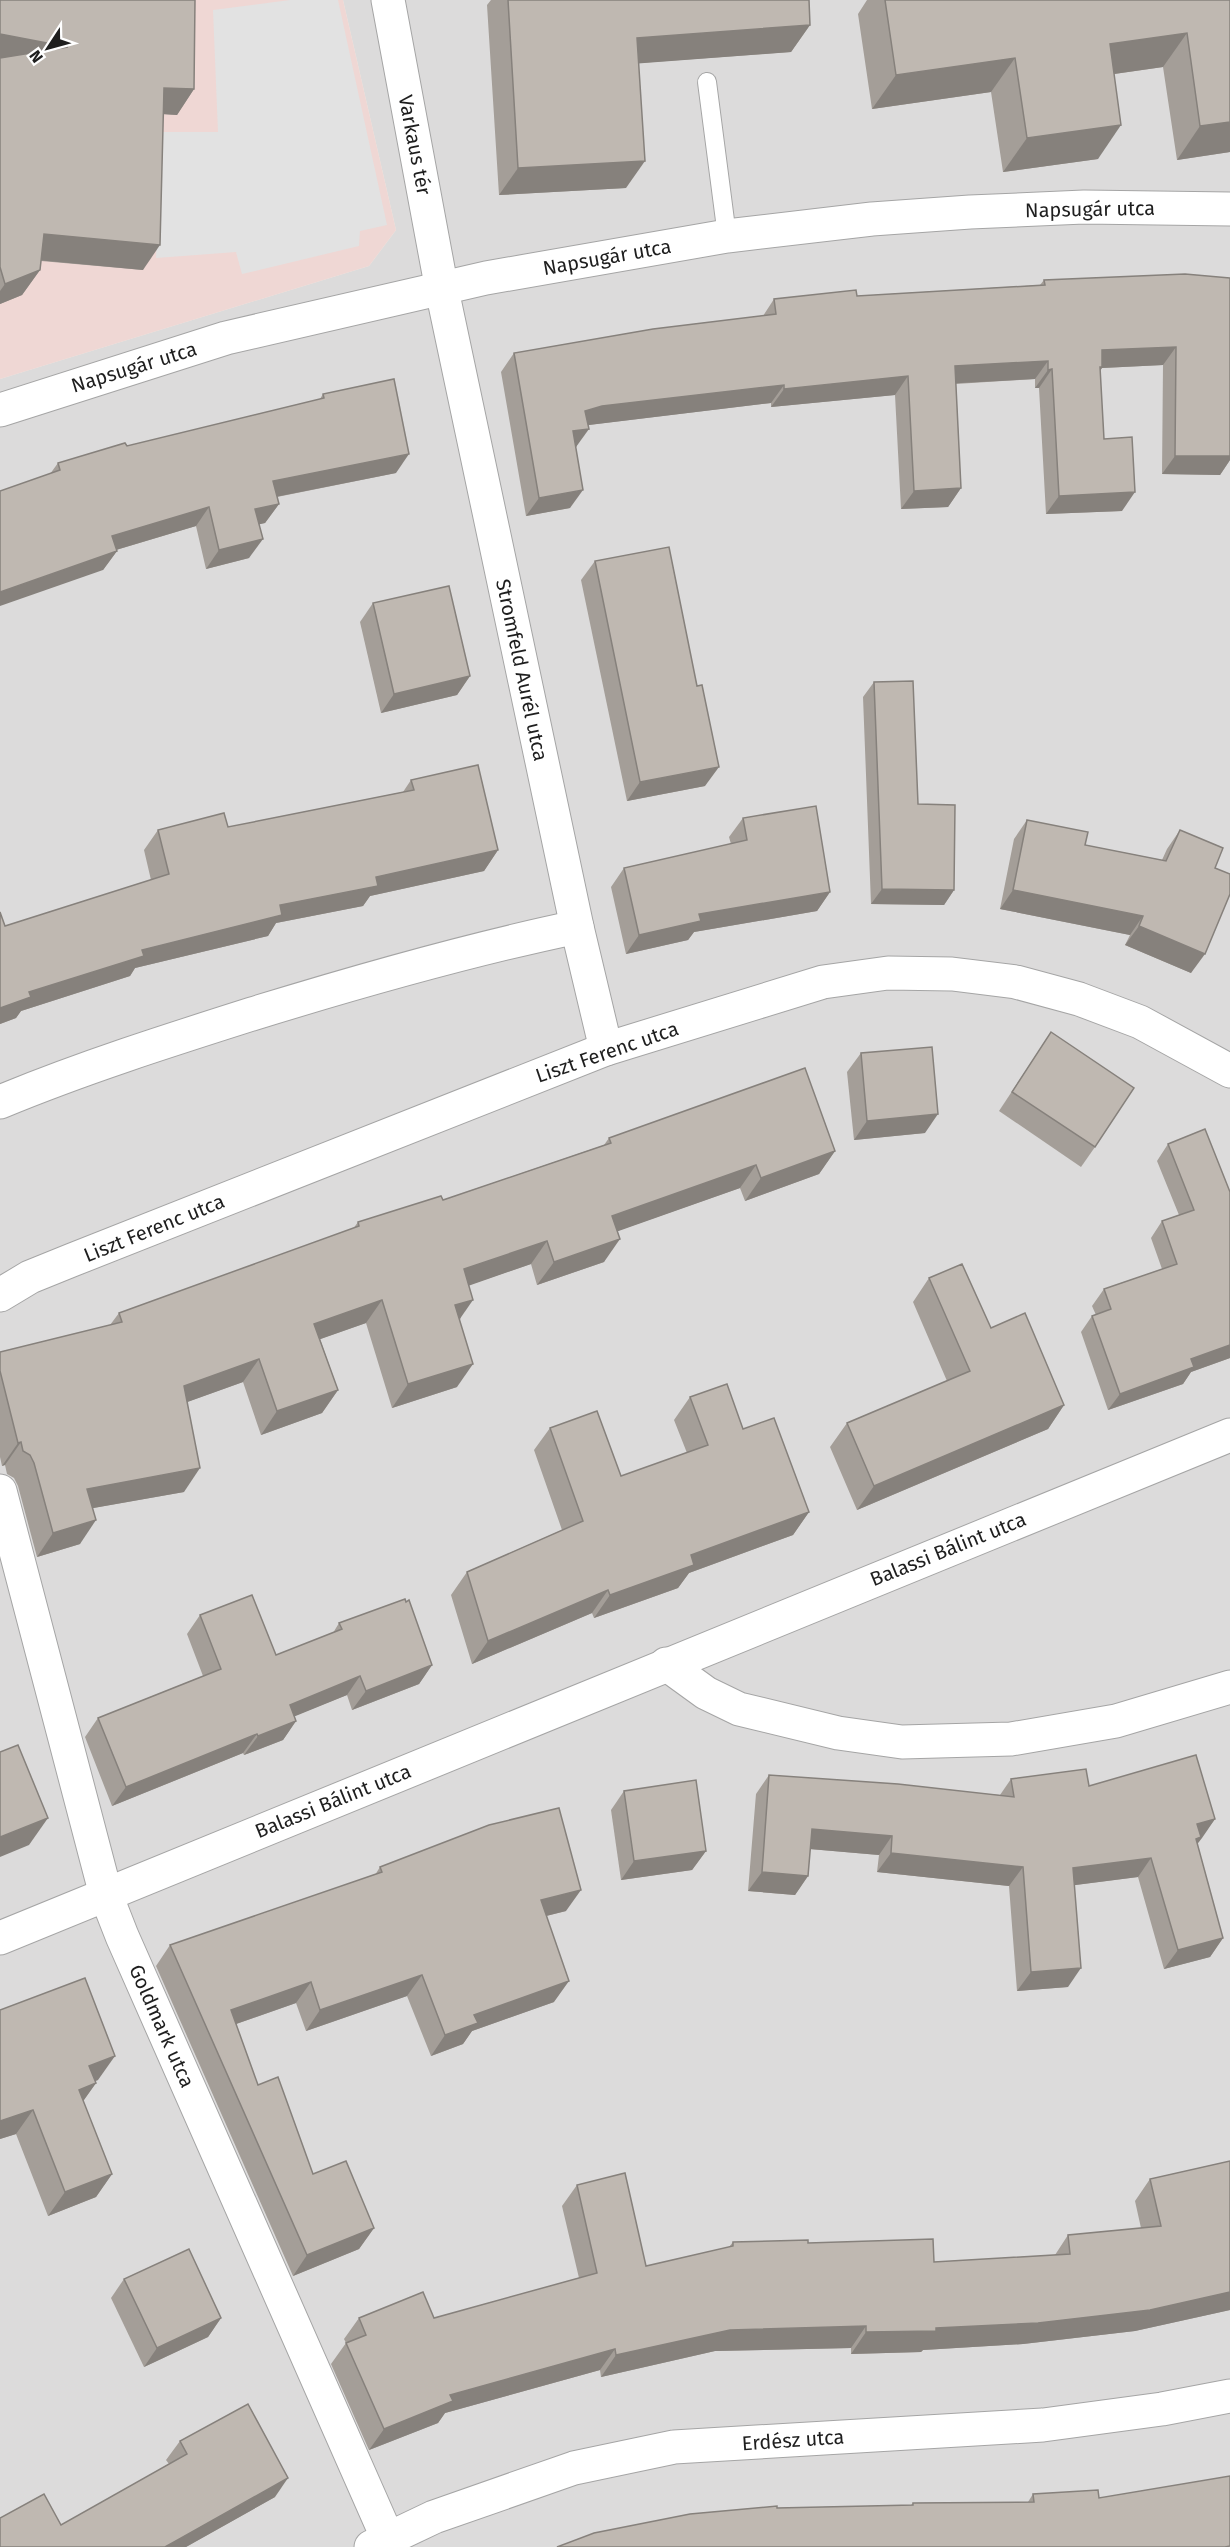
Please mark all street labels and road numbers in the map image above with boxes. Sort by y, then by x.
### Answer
street label: Varkaus tér [394,93,437,197]
street label: Napsugár utca [1025,196,1155,222]
street label: Napsugár utca [541,234,673,280]
street label: Napsugár utca [68,337,200,397]
street label: Stromfeld Aurél utca [491,577,553,763]
street label: Liszt Ferenc utca [532,1016,682,1088]
street label: Liszt Ferenc utca [80,1189,228,1267]
street label: Balassi Bálint utca [867,1507,1029,1591]
street label: Balassi Bálint utca [252,1759,414,1843]
street label: Goldmark utca [124,1961,200,2091]
street label: Erdész utca [741,2424,845,2456]

